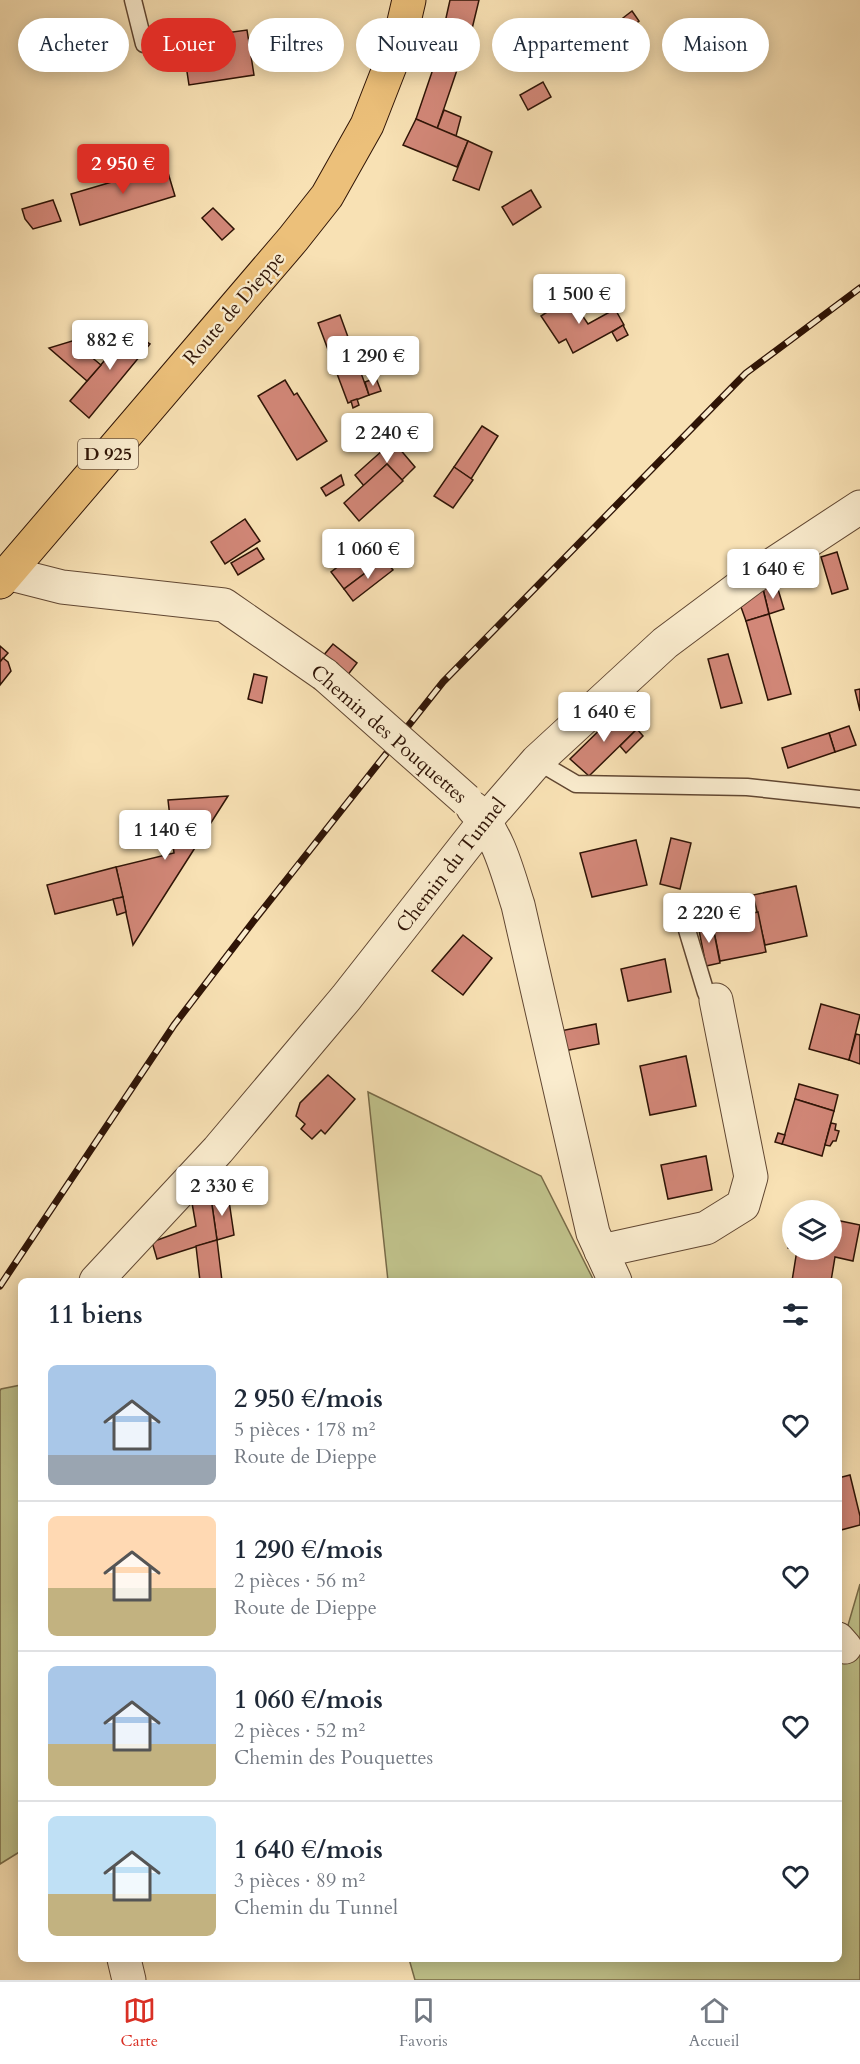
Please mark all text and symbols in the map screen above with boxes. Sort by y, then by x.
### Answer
chip: Acheter [18,18,129,72]
chip: Louer [141,18,236,72]
chip: Filtres [248,18,344,72]
chip: Nouveau [356,18,480,72]
chip: Appartement [492,18,650,72]
chip: Maison [662,18,769,72]
pin: 2 950 € [68,144,178,195]
text: 2 950 € [91,150,155,177]
street label: Route de Dieppe [177,245,291,371]
pin: 1 500 € [524,274,634,325]
text: 1 500 € [547,280,611,307]
pin: 882 € [68,320,152,371]
text: 882 € [86,326,134,353]
pin: 1 290 € [318,336,428,387]
text: 1 290 € [341,342,405,369]
pin: 2 240 € [332,413,442,464]
text: 2 240 € [355,419,419,446]
road number: D 925 [78,439,138,469]
pin: 1 060 € [313,529,423,580]
text: 1 060 € [336,535,400,562]
pin: 1 640 € [718,549,828,600]
text: 1 640 € [741,555,805,582]
street label: Chemin des Pouquettes [305,658,473,810]
pin: 1 640 € [549,692,659,743]
text: 1 640 € [572,698,636,725]
street label: Chemin du Tunnel [390,792,512,938]
pin: 1 140 € [110,810,220,861]
text: 1 140 € [133,816,197,843]
pin: 2 220 € [654,893,764,944]
text: 2 220 € [677,899,741,926]
pin: 2 330 € [167,1166,277,1217]
text: 2 330 € [190,1172,254,1199]
map controls [782,1200,842,1260]
button: layers [782,1200,842,1260]
text: 11 biens [48,1297,143,1332]
icon: filters [779,1298,812,1331]
text: 2 950 €/mois [234,1381,383,1416]
icon: home [96,1389,168,1461]
icon: heart [779,1409,812,1442]
text: 5 pièces · 178 m² [234,1416,375,1443]
text: Route de Dieppe [234,1443,377,1470]
text: 1 290 €/mois [234,1532,383,1567]
icon: home [96,1540,168,1612]
icon: heart [779,1560,812,1593]
text: 2 pièces · 56 m² [234,1567,365,1594]
text: Route de Dieppe [234,1594,377,1621]
text: 1 060 €/mois [234,1682,383,1717]
icon: home [96,1690,168,1762]
icon: heart [779,1710,812,1743]
text: 2 pièces · 52 m² [234,1717,365,1744]
text: Chemin des Pouquettes [234,1744,433,1771]
text: 1 640 €/mois [234,1832,383,1867]
icon: home [96,1840,168,1912]
icon: heart [779,1860,812,1893]
text: 3 pièces · 89 m² [234,1867,365,1894]
text: Chemin du Tunnel [234,1894,398,1921]
tab: Carte [121,1994,158,2052]
tab: Favoris [399,1994,448,2052]
tab: Accueil [689,1994,739,2052]

